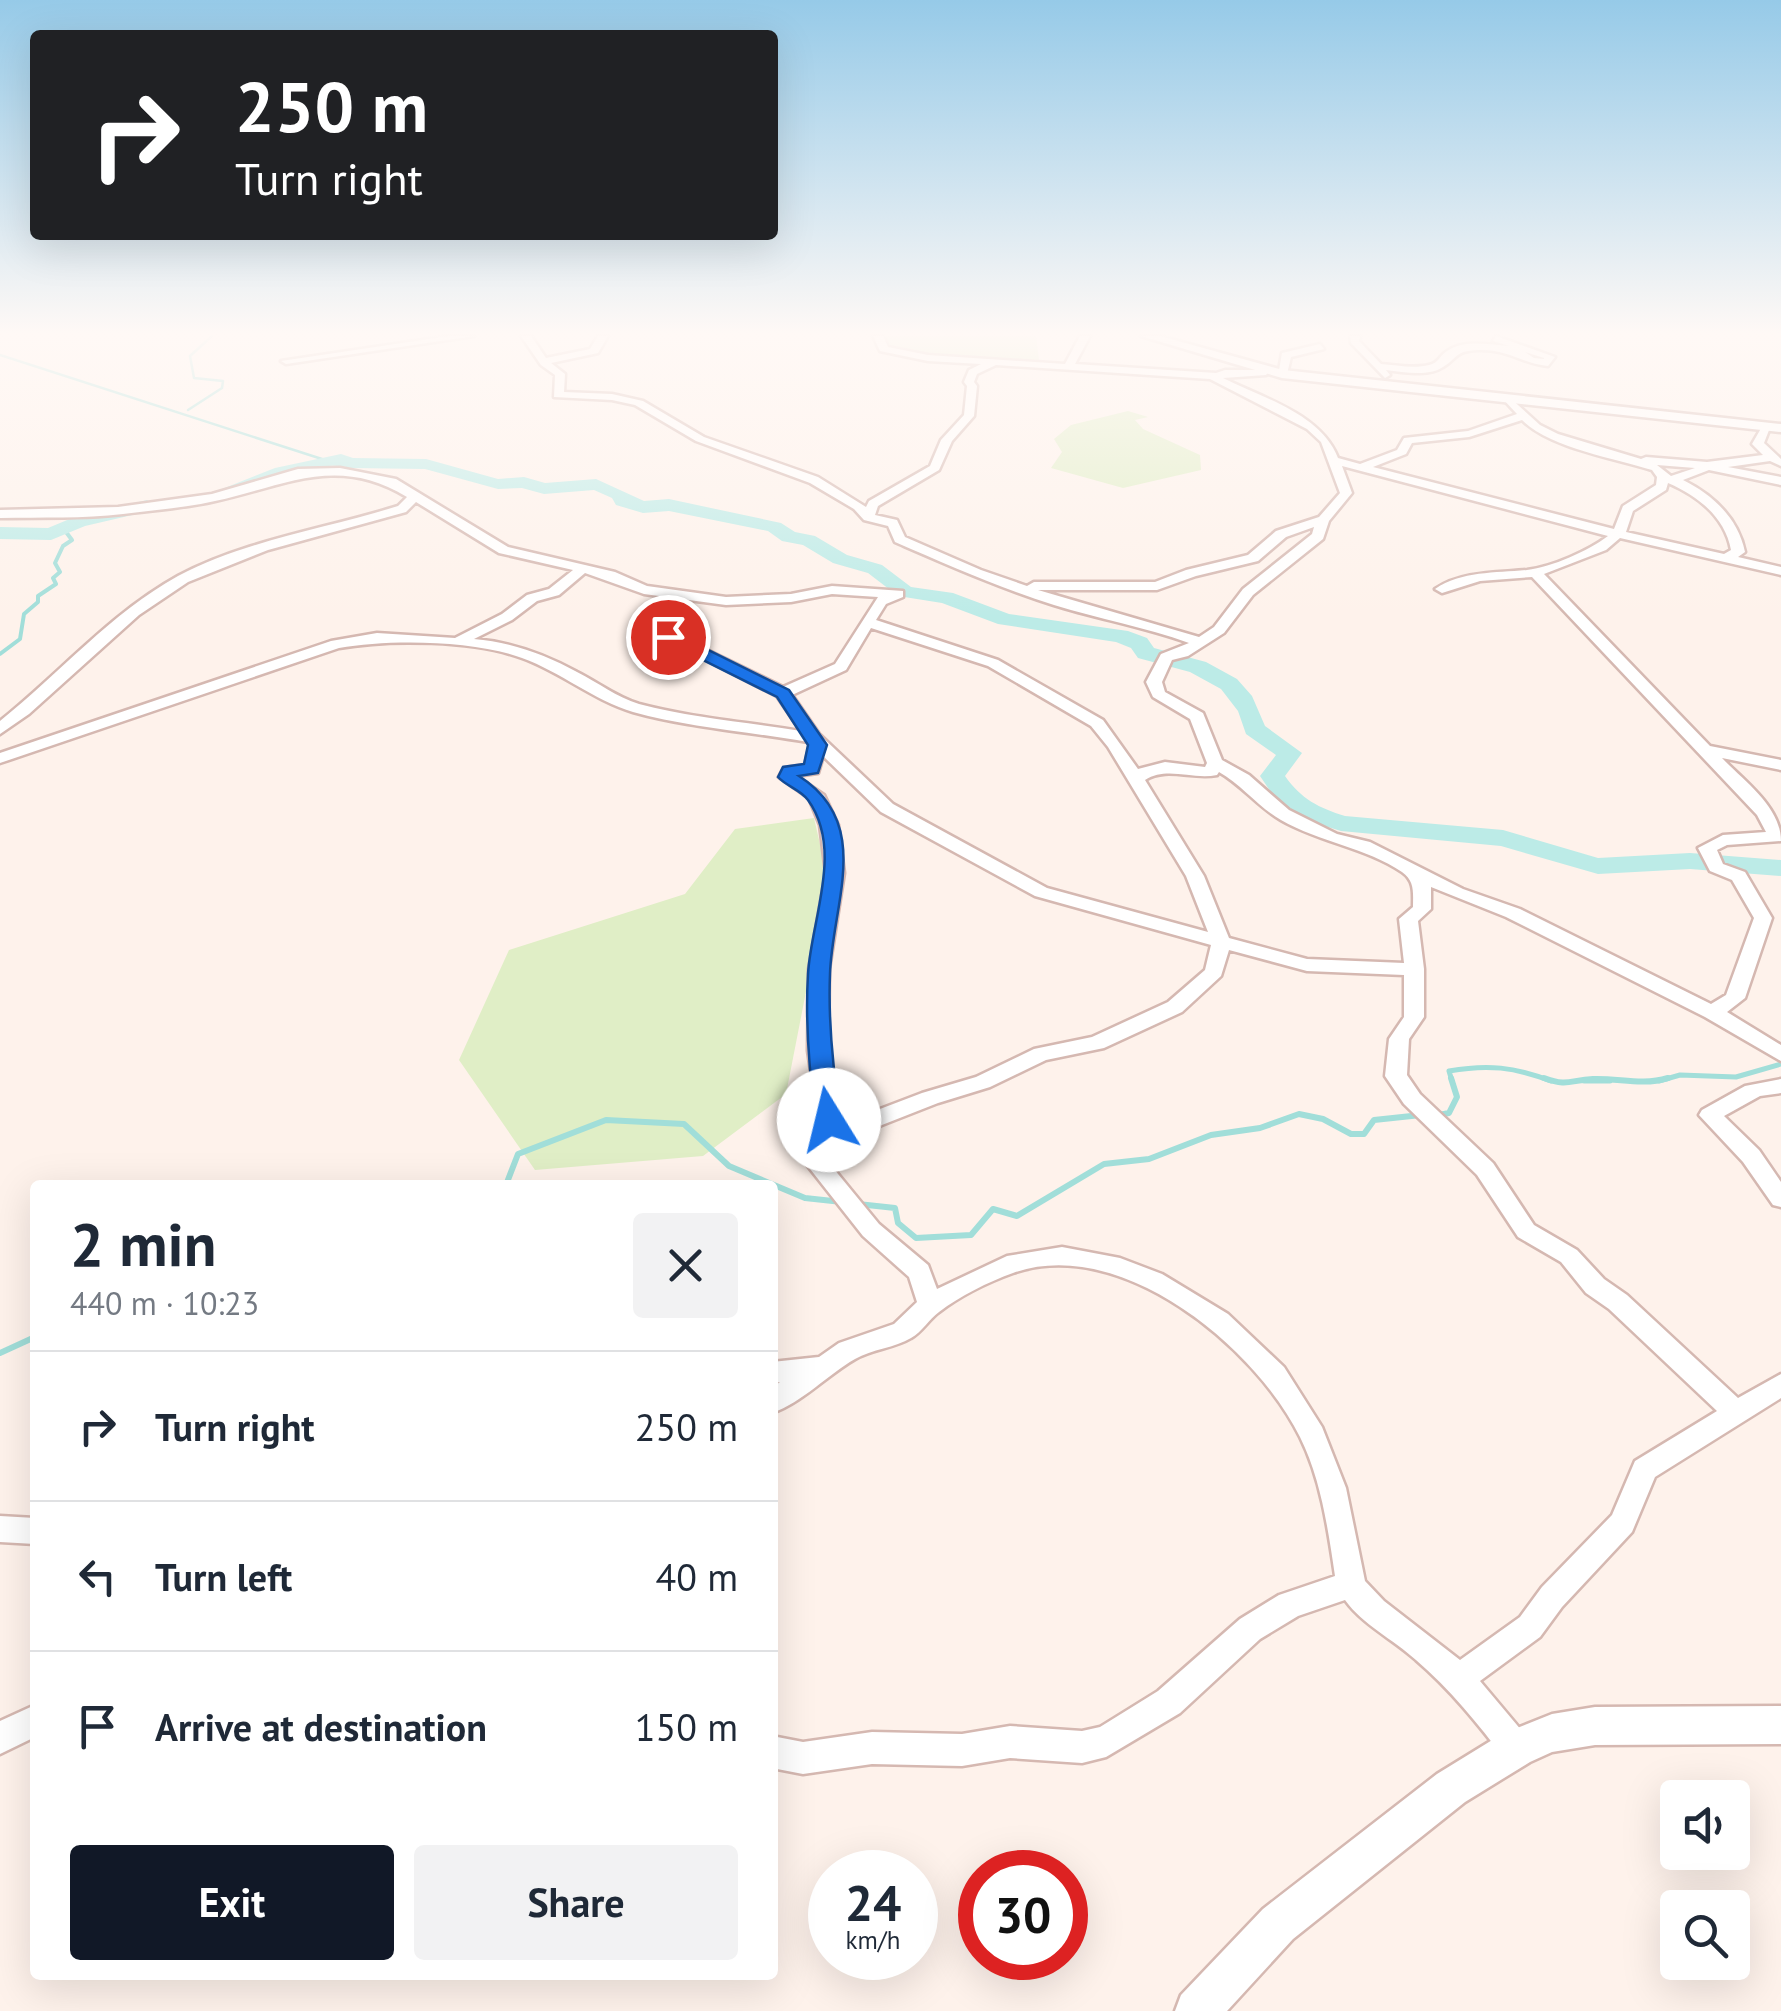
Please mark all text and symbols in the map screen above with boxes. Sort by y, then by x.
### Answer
text: 250 m [235,61,428,151]
icon: right [70,70,200,200]
text: Turn right [235,149,423,207]
pin [626,595,711,680]
icon: arrive [641,610,696,665]
position arrow [777,1068,881,1172]
text: 2 min [70,1205,216,1283]
button: close [633,1213,738,1318]
text: 440 m · 10:23 [70,1282,259,1324]
icon: right [70,1399,125,1454]
text: Turn right [155,1402,315,1451]
text: 250 m [635,1402,738,1451]
icon: left [70,1549,125,1604]
text: Turn left [155,1552,292,1601]
text: 40 m [656,1552,738,1601]
icon: arrive [70,1699,125,1754]
text: Arrive at destination [155,1702,487,1751]
text: 150 m [635,1702,738,1751]
map controls [1660,1780,1750,1980]
button: sound [1660,1780,1750,1870]
button: Exit [70,1845,394,1960]
button: Share [414,1845,738,1960]
speed limit sign: 30 [958,1850,1088,1980]
text: 24 [845,1870,901,1935]
button: search [1660,1890,1750,1980]
text: km/h [846,1924,900,1956]

